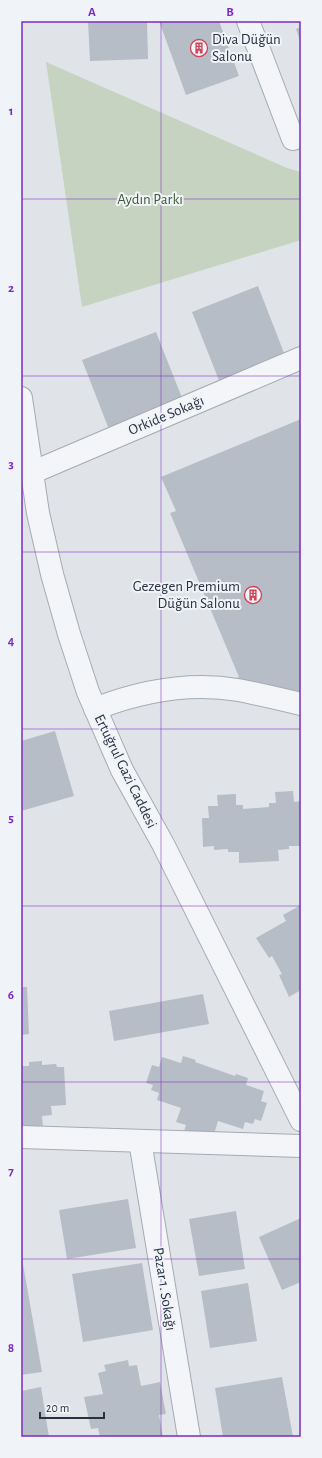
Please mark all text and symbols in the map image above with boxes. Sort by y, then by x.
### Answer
text: A [88,6,96,19]
text: B [226,6,234,19]
place label: Diva Düğün Salonu [212,32,281,64]
building icon: Diva Düğün Salonu [189,38,209,58]
text: 1 [9,105,13,118]
park label: Aydın Parkı [117,192,183,207]
text: 2 [8,282,14,295]
street label: Orkide Sokağı [126,393,206,438]
text: 3 [8,458,14,471]
place label: Gezegen Premium Düğün Salonu [133,579,240,611]
building icon: Gezegen Premium Düğün Salonu [243,585,263,605]
text: 4 [8,635,15,648]
street label: Ertuğrul Gazi Caddesi [91,712,160,831]
text: 5 [8,812,14,825]
text: 6 [8,989,14,1002]
text: 7 [8,1165,14,1178]
street label: Pazar 1. Sokağı [151,1246,179,1332]
text: 8 [8,1342,14,1355]
scale bar [40,1394,104,1420]
text: 20 m [46,1402,69,1414]

